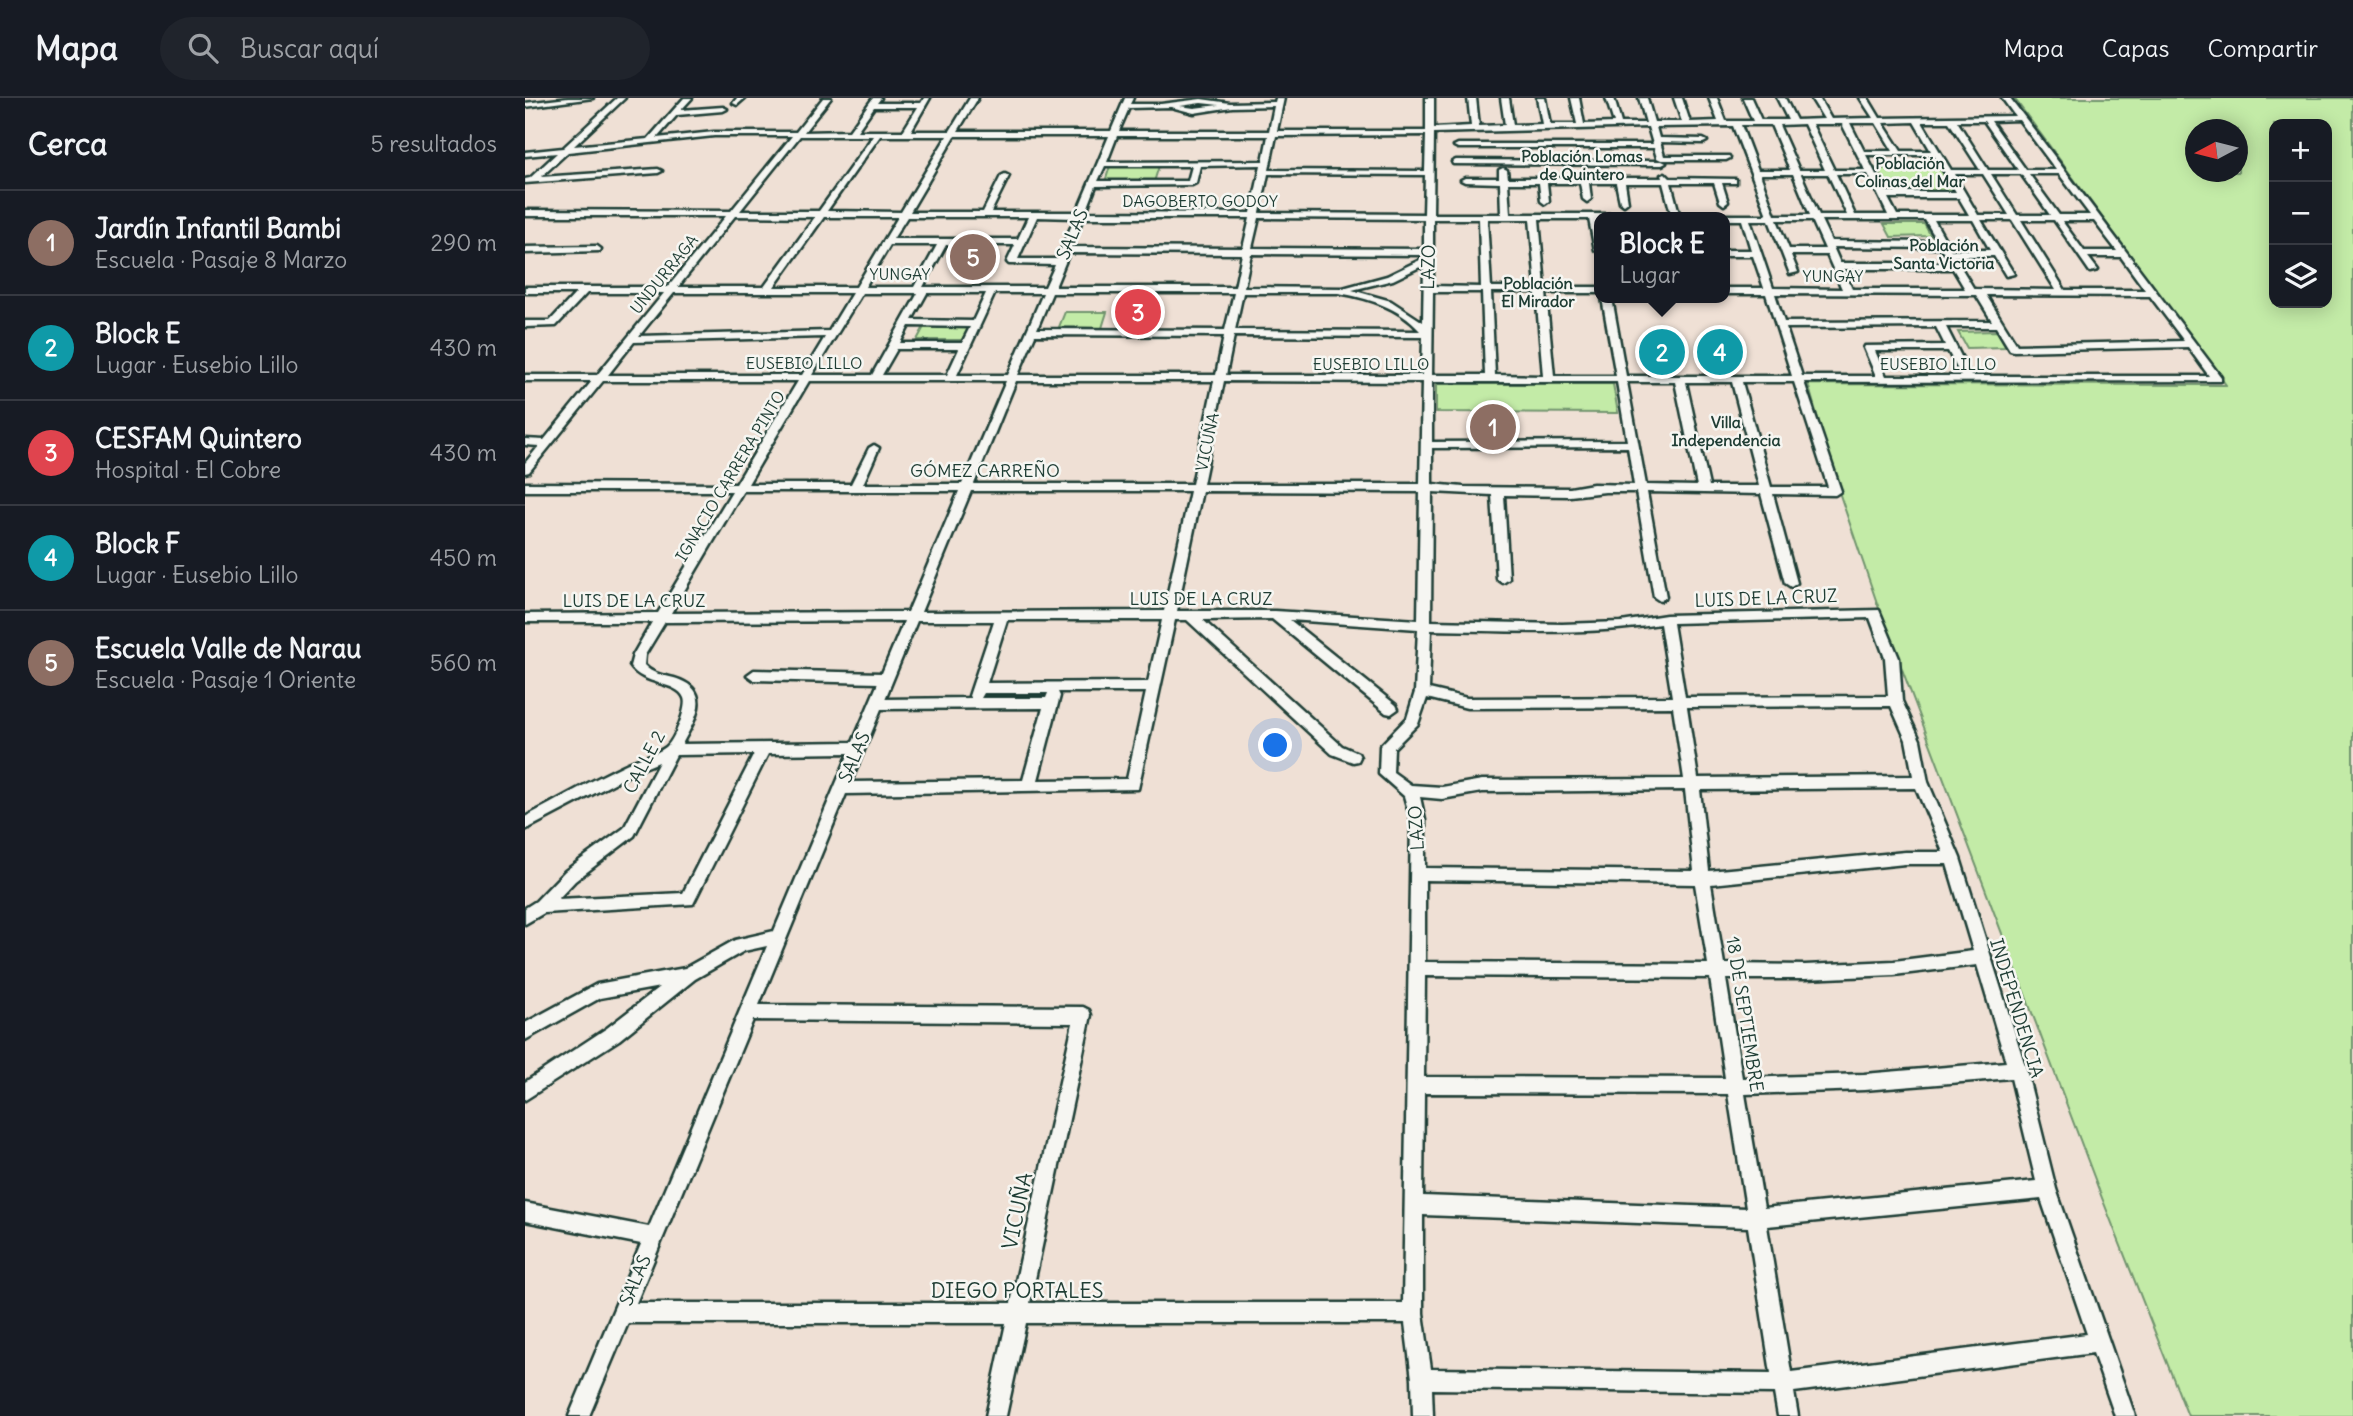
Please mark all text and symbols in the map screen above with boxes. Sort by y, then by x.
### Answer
search box [160,17,650,80]
text: Mapa [35,27,118,69]
icon: search [184,29,222,67]
text: Buscar aquí [240,32,379,65]
text: Mapa [2003,33,2064,63]
text: Capas [2102,33,2169,63]
text: Compartir [2207,33,2318,63]
north arrow [2185,119,2248,182]
map controls [2269,119,2332,308]
button: + [2269,119,2332,182]
text: Cerca [28,125,107,163]
text: 5 resultados [370,129,497,158]
district label: Población Lomas de Quintero [1521,146,1643,184]
district label: Población Colinas del Mar [1855,153,1965,191]
button: − [2269,182,2332,245]
street label: DAGOBERTO GODOY [1122,191,1278,211]
street label: SALAS [1051,205,1093,263]
text: Jardín Infantil Bambi [95,212,341,245]
popup [1594,212,1730,303]
text: Block E [1619,227,1705,260]
text: 1 [46,228,56,257]
text: 290 m [430,228,497,257]
street label: UNDURRAGA [626,230,702,318]
pin: 5 [950,231,996,283]
district label: Población Santa Victoria [1894,235,1994,273]
street label: LAZO [1416,244,1440,290]
text: Escuela · Pasaje 8 Marzo [95,245,347,274]
button: layers [2269,245,2332,308]
text: Lugar [1619,260,1680,289]
street label: YUNGAY [870,264,931,284]
street label: YUNGAY [1803,266,1864,286]
district label: Población El Mirador [1501,273,1575,311]
pin: 3 [1115,286,1161,338]
text: Block E [95,317,180,350]
pin: 2 [1639,326,1685,378]
pin: 4 [1697,326,1743,378]
text: 2 [45,333,57,362]
text: 430 m [430,333,497,362]
text: Lugar · Eusebio Lillo [95,350,299,379]
street label: EUSEBIO LILLO [746,353,862,373]
street label: EUSEBIO LILLO [1313,354,1429,374]
street label: EUSEBIO LILLO [1880,354,1996,374]
street label: IGNACIO CARRERA PINTO [671,387,789,565]
pin: 1 [1470,401,1516,453]
street label: VICUÑA [1191,411,1223,473]
district label: Villa Independencia [1671,412,1781,451]
text: CESFAM Quintero [95,422,302,455]
text: 3 [44,438,58,467]
text: 430 m [430,438,497,467]
text: Hospital · El Cobre [95,455,281,484]
street label: GÓMEZ CARREÑO [910,459,1060,482]
text: Block F [95,527,180,560]
text: 4 [44,543,58,572]
text: 450 m [430,543,497,572]
text: Lugar · Eusebio Lillo [95,560,299,589]
street label: LUIS DE LA CRUZ [1694,584,1838,612]
street label: LUIS DE LA CRUZ [1130,587,1272,610]
street label: LUIS DE LA CRUZ [563,589,705,612]
text: Escuela Valle de Narau [95,632,361,665]
text: 5 [44,648,58,677]
text: 560 m [430,648,497,677]
text: Escuela · Pasaje 1 Oriente [95,665,356,694]
street label: CALLE 2 [618,727,670,797]
street label: SALAS [833,728,875,786]
your location [1258,728,1292,762]
street label: LAZO [1403,805,1429,851]
street label: 18 DE SEPTIEMBRE [1721,935,1769,1093]
street label: INDEPENDENCIA [1985,936,2049,1080]
street label: VICUÑA [996,1170,1038,1252]
street label: SALAS [614,1251,656,1309]
street label: DIEGO PORTALES [931,1277,1103,1304]

